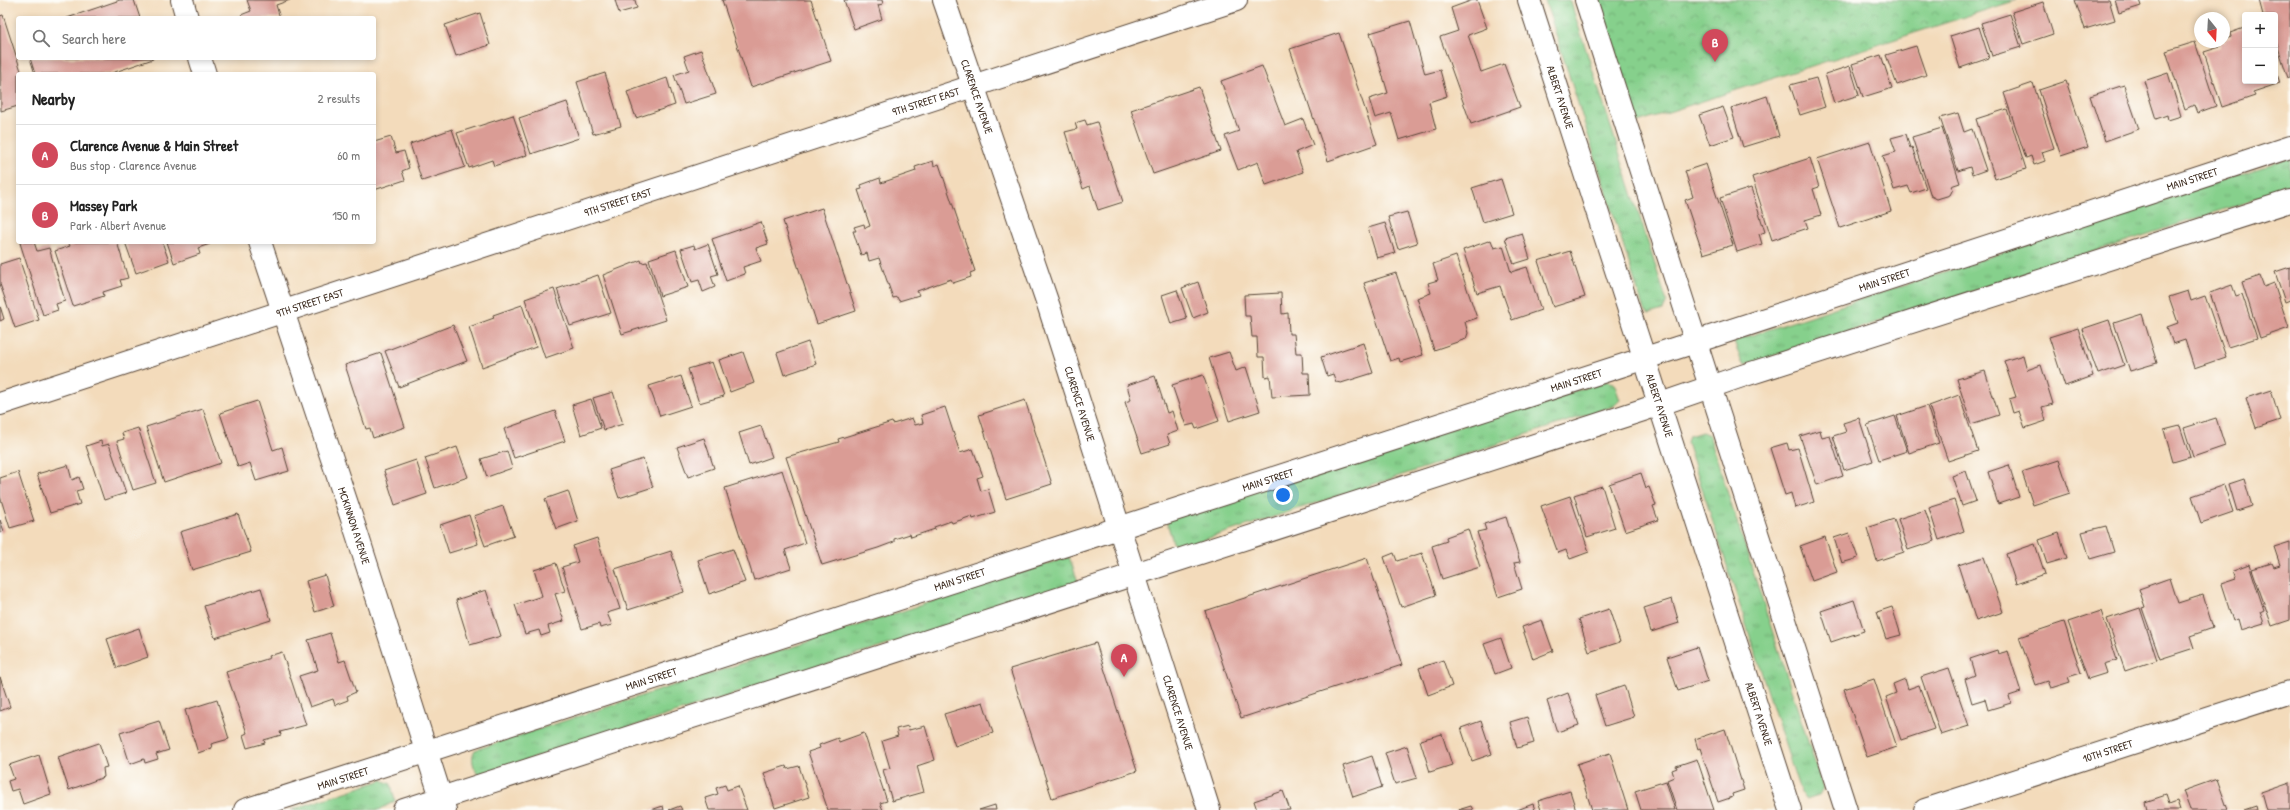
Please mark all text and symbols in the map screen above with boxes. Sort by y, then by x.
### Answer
north arrow [2194,12,2230,48]
map controls [2242,12,2278,84]
button: + [2242,12,2278,48]
search box [16,16,376,60]
icon: search [30,27,52,49]
text: Search here [62,28,126,49]
pin: B [1702,29,1728,62]
button: − [2242,48,2278,84]
street label: CLARENCE AVENUE [958,57,996,136]
street label: ALBERT AVENUE [1544,64,1577,131]
street label: 9TH STREET EAST [890,84,962,119]
text: Nearby [32,87,75,110]
text: 2 results [318,89,360,107]
text: Clarence Avenue & Main Street [70,135,238,156]
text: A [42,146,48,164]
text: 60 m [337,146,360,164]
text: Bus stop · Clarence Avenue [70,156,197,174]
street label: MAIN STREET [2165,164,2220,194]
street label: 9TH STREET EAST [582,184,654,220]
text: Massey Park [70,195,137,216]
text: B [42,206,48,224]
text: 150 m [332,206,360,224]
text: Park · Albert Avenue [70,216,166,234]
street label: MAIN STREET [1857,265,1913,295]
street label: 9TH STREET EAST [274,285,346,320]
street label: CLARENCE AVENUE [1061,365,1098,443]
street label: MAIN STREET [1549,365,1605,395]
street label: ALBERT AVENUE [1643,372,1676,439]
street label: MAIN STREET [1241,465,1296,495]
street label: MCKINNON AVENUE [335,485,373,566]
your location [1273,485,1293,505]
street label: MAIN STREET [932,564,988,594]
pin: A [1111,644,1137,677]
street label: MAIN STREET [624,664,680,694]
street label: CLARENCE AVENUE [1160,673,1197,752]
street label: ALBERT AVENUE [1742,680,1776,747]
street label: 10TH STREET [2081,736,2135,766]
street label: MAIN STREET [316,763,371,793]

